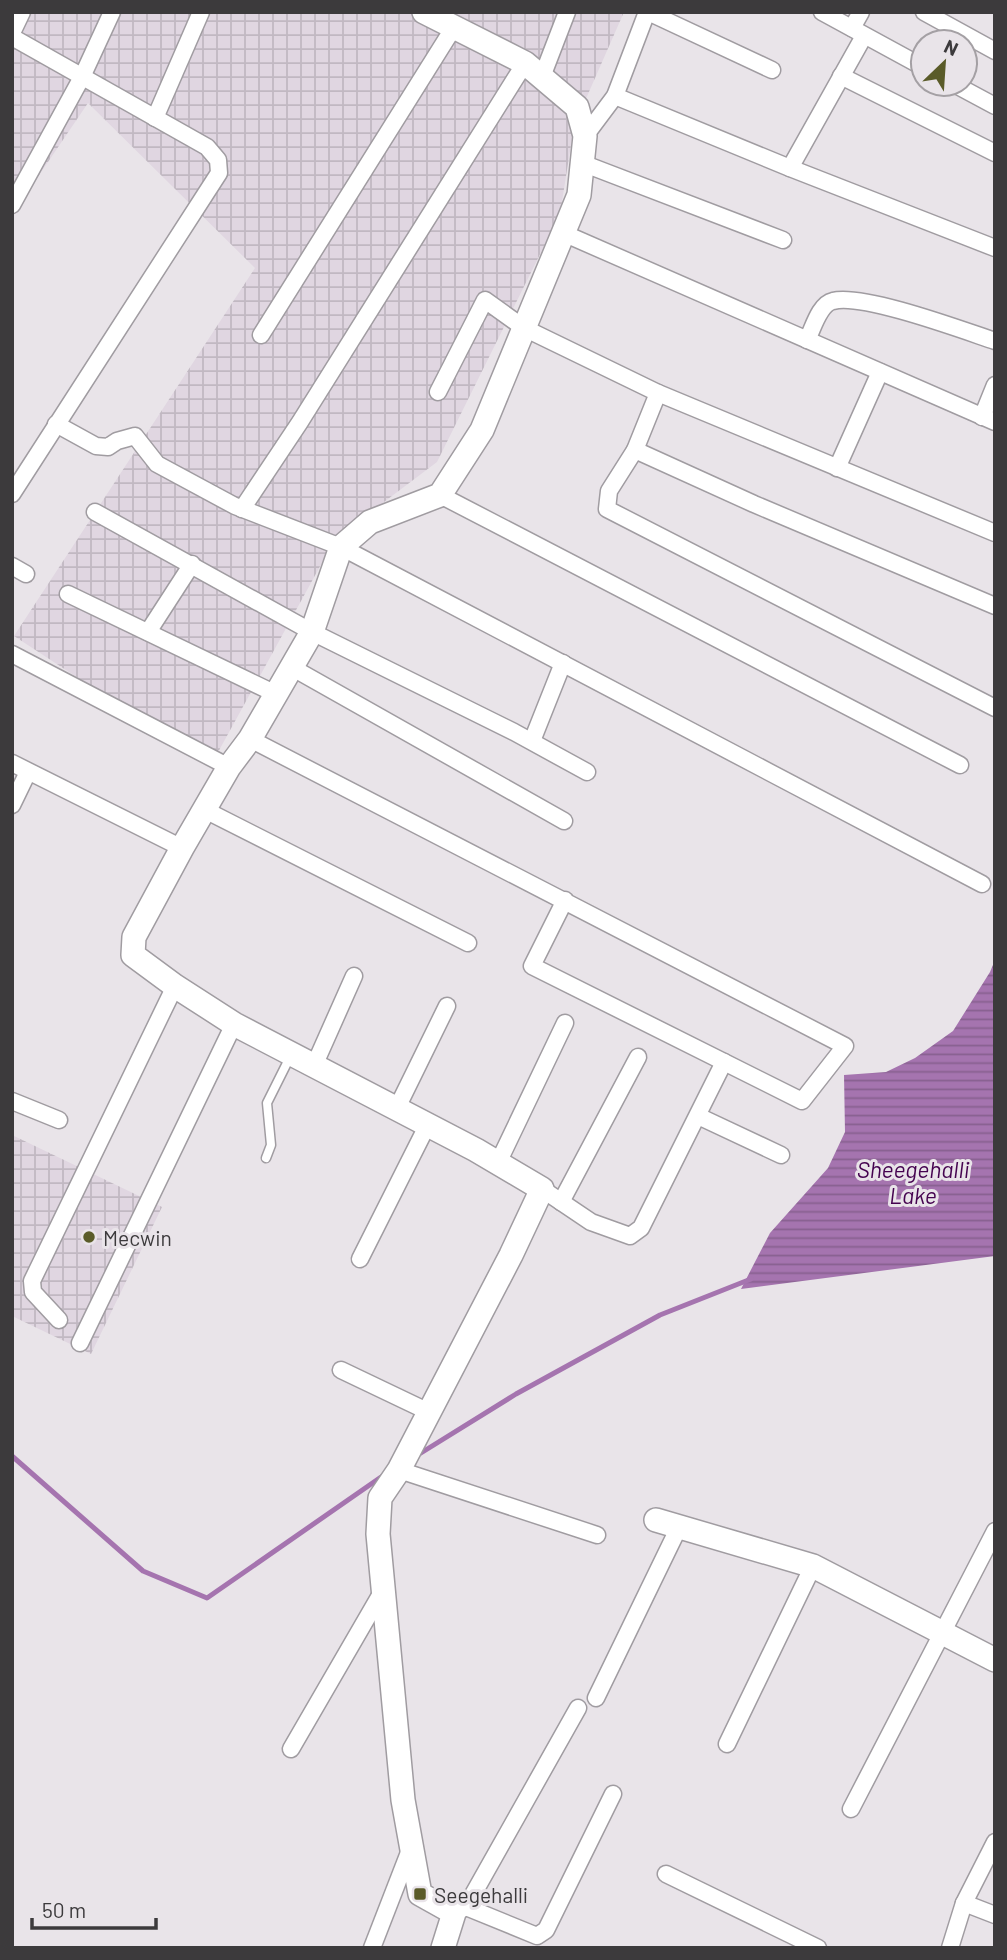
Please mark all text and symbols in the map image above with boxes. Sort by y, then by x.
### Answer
north arrow [909,28,979,98]
text: N [941,34,962,60]
water label: Sheegehalli Lake [857,1155,970,1209]
place label: Mecwin [103,1225,172,1250]
marker: Mecwin [81,1229,97,1245]
place label: Seegehalli [434,1882,528,1907]
scale bar [32,1886,156,1930]
marker: Seegehalli [412,1886,428,1902]
text: 50 m [42,1897,86,1922]

